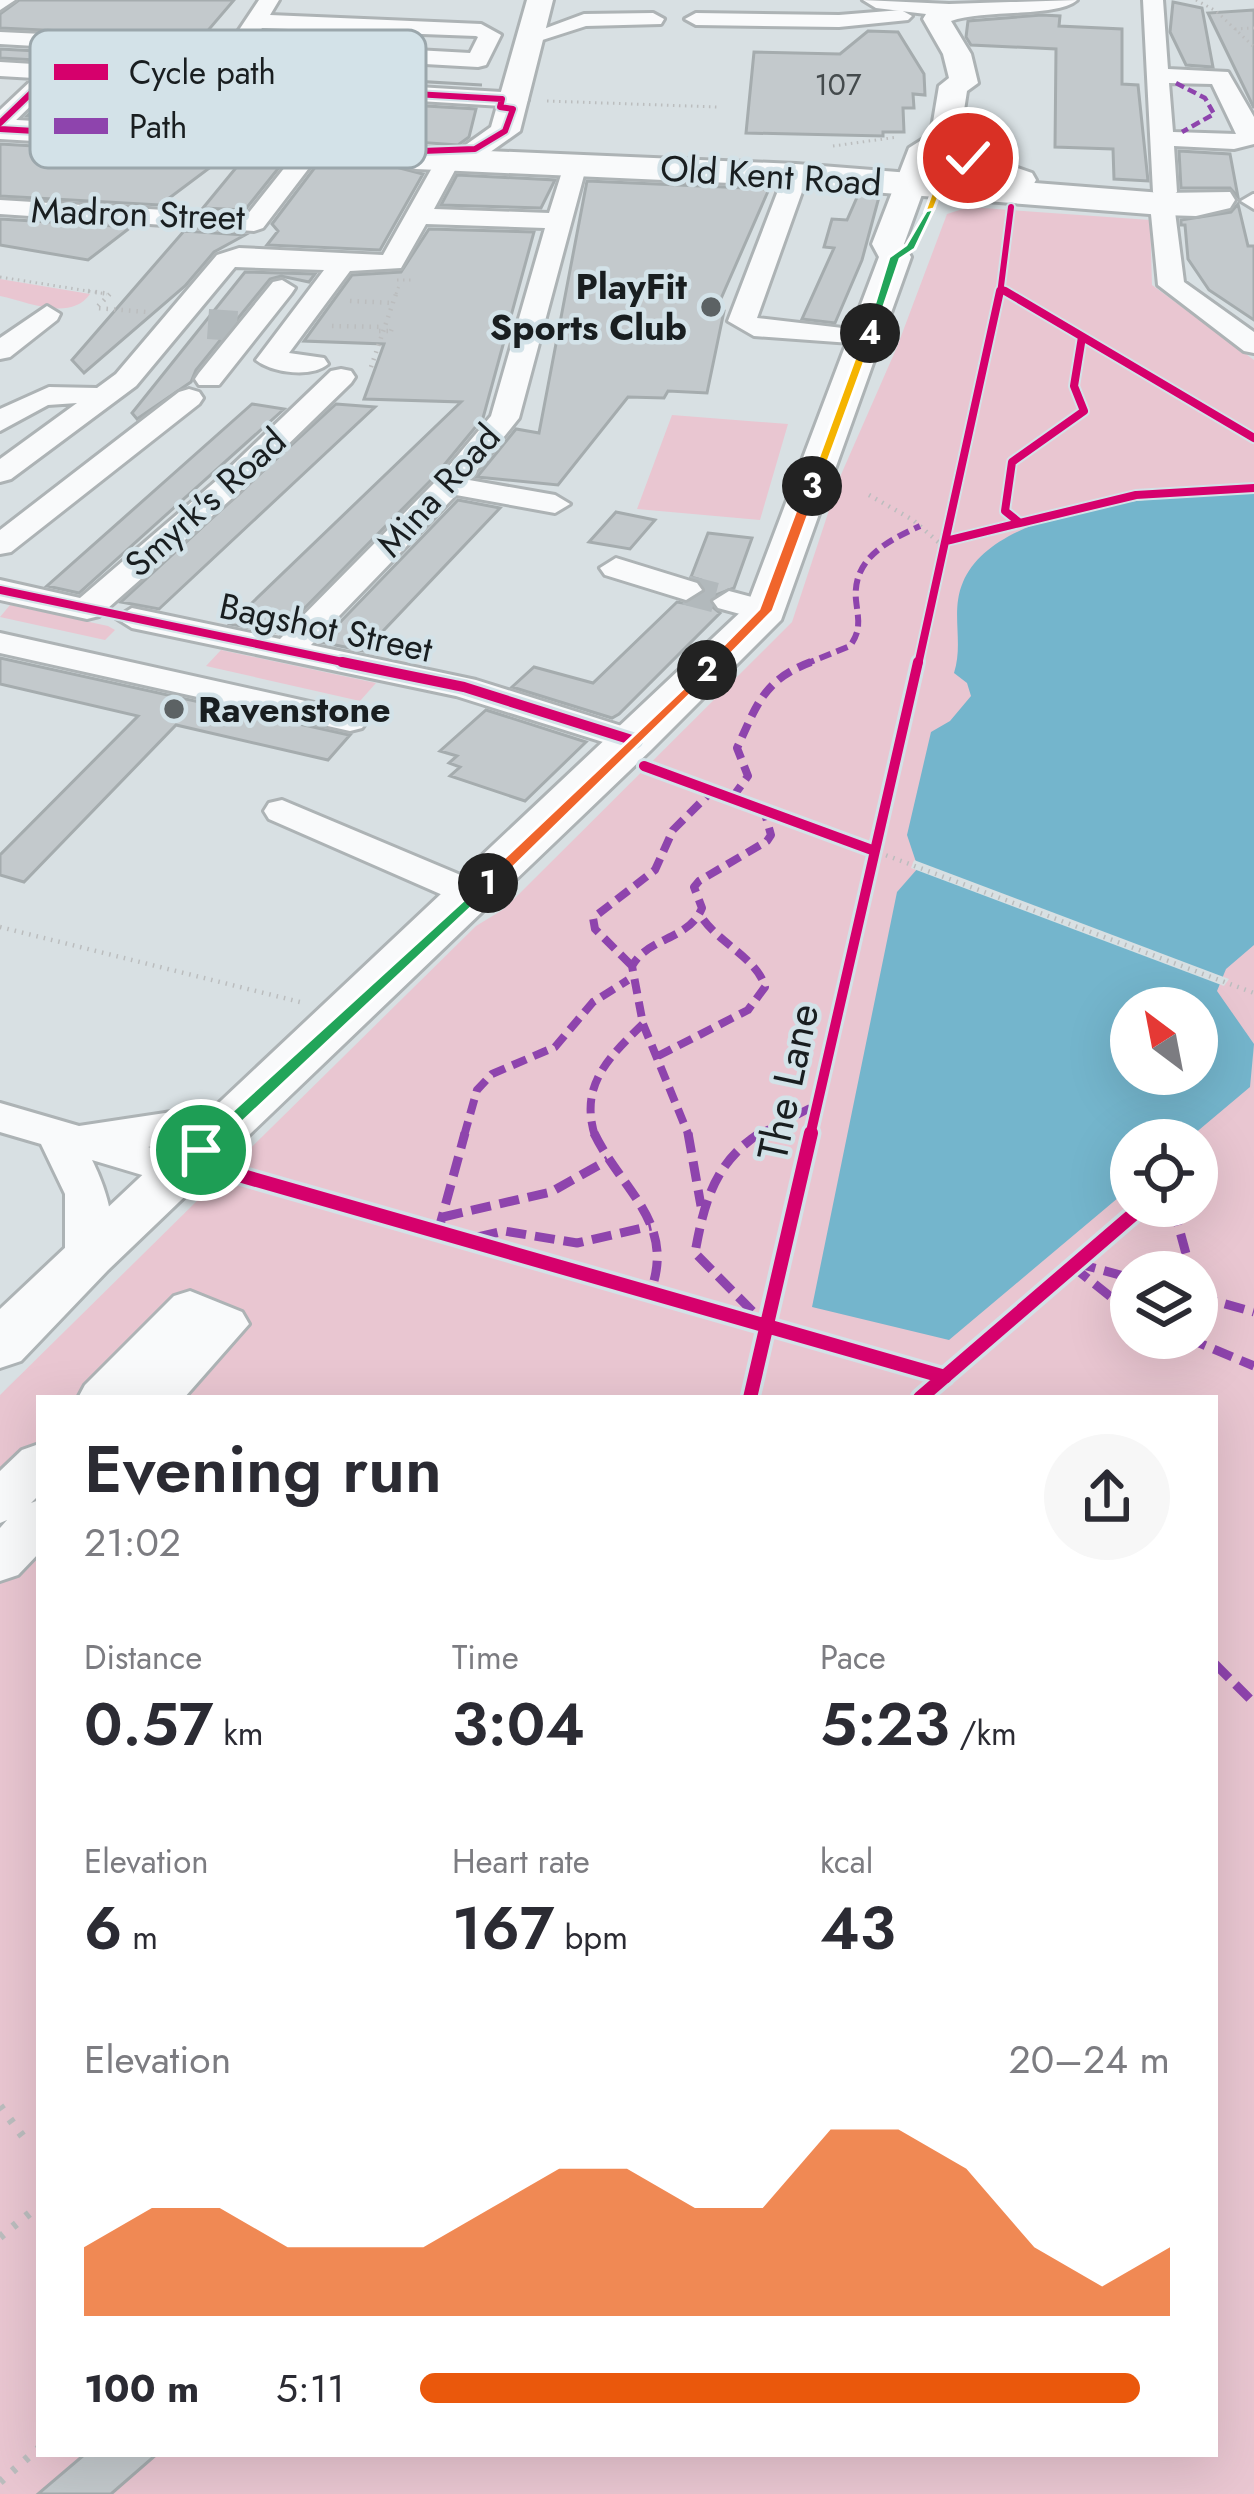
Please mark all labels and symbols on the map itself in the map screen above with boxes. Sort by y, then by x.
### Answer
legend [30,30,426,168]
text: Cycle path [129,49,276,96]
house number: 107 [814,63,862,106]
text: Path [129,103,187,150]
pin [917,107,1019,209]
street label: Old Kent Road [659,141,883,209]
street label: Madron Street [30,183,246,243]
place label: PlayFit Sports Club [490,260,688,353]
marker: PlayFit Sports Club [698,294,724,320]
pin: 4 [840,303,900,363]
street label: Mina Road [364,412,512,568]
street label: Smyrk's Road [113,415,297,589]
pin: 3 [782,456,842,516]
street label: Bagshot Street [215,579,438,675]
pin: 2 [677,640,737,700]
place label: Ravenstone [198,683,391,735]
marker: Ravenstone [161,696,187,722]
pin: 1 [458,853,518,913]
north arrow [1110,987,1218,1095]
street label: The Lane [742,998,834,1166]
pin [150,1099,252,1201]

